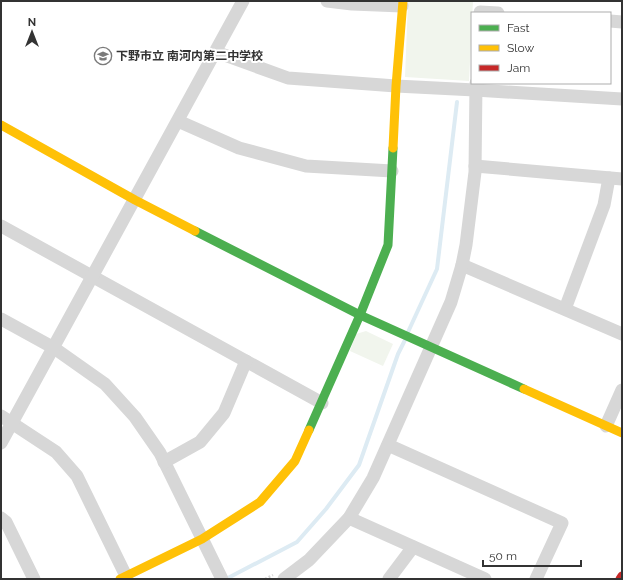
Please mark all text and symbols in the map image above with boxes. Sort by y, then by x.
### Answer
north arrow [12,12,52,52]
legend [471,12,611,84]
text: N [28,16,36,29]
text: Fast [507,21,530,35]
text: Slow [507,41,534,55]
school or university icon: 下野市立 南河内第二中学校 [93,46,113,66]
place label: 下野市立 南河内第二中学校 [116,49,263,63]
text: Jam [507,61,530,75]
scale bar [483,542,581,568]
text: 50 m [489,549,517,563]

